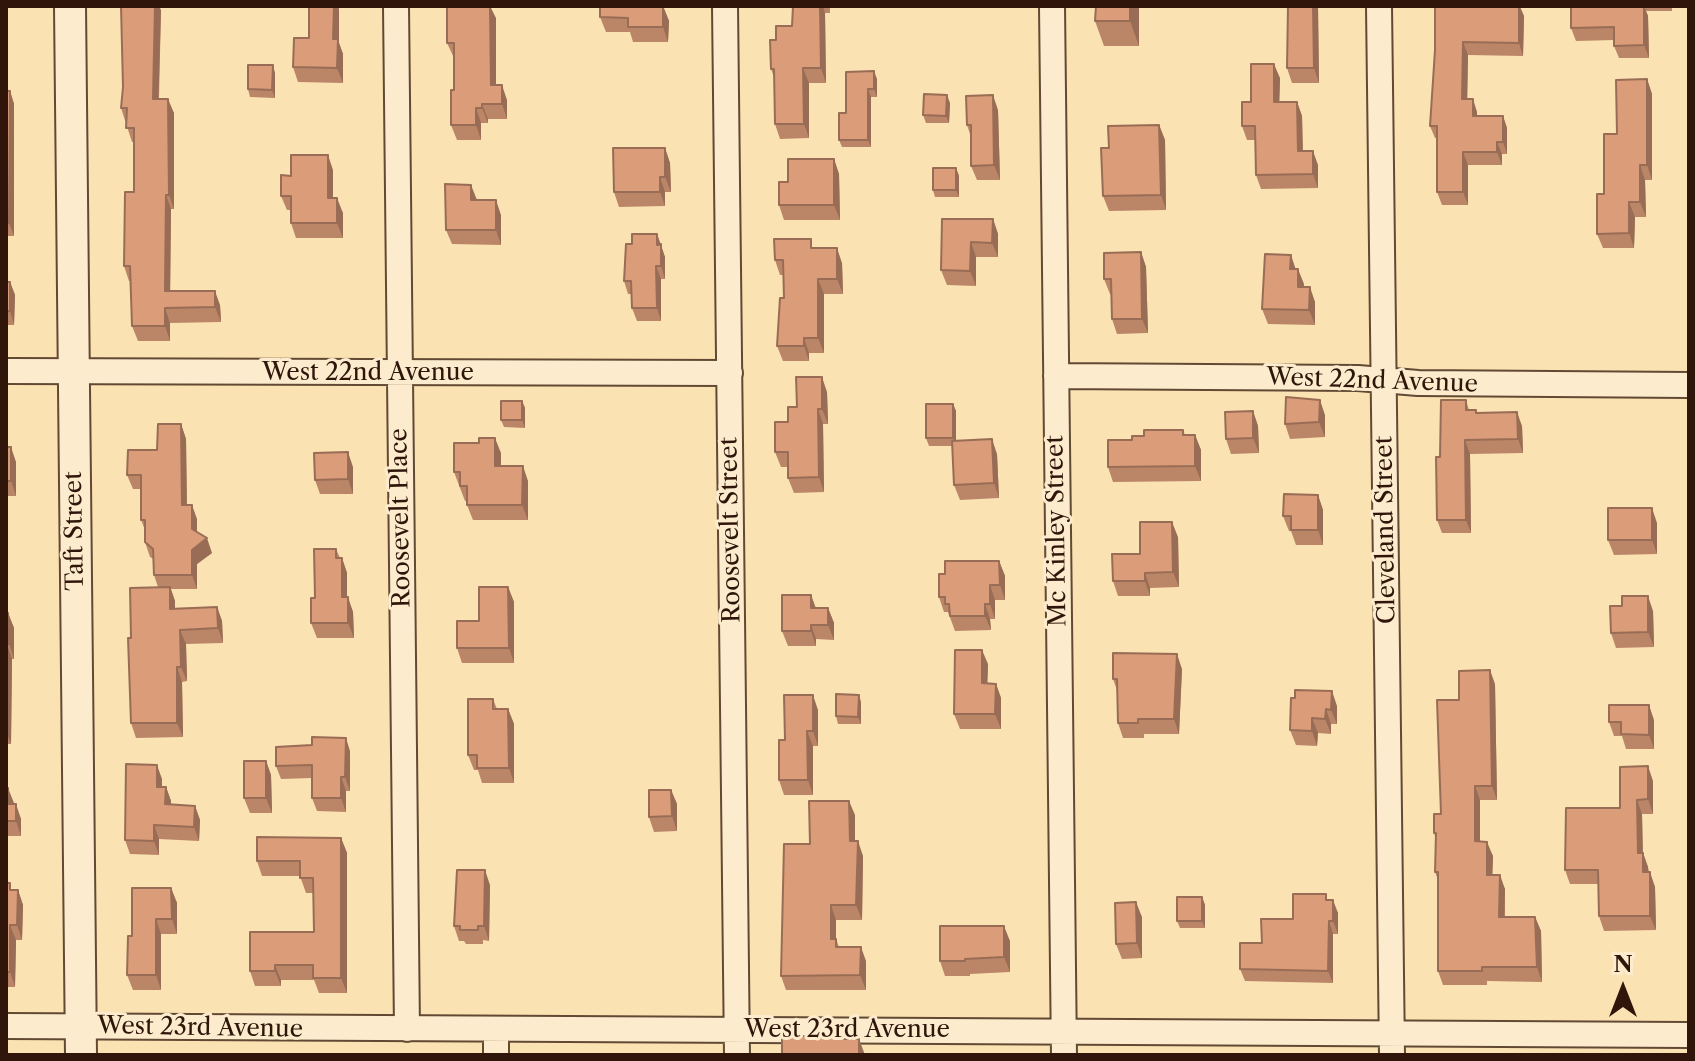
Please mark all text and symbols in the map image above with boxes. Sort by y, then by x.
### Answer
street label: West 22nd Avenue [262,359,474,387]
street label: West 22nd Avenue [1266,363,1478,399]
street label: Roosevelt Place [385,428,417,608]
street label: Mc Kinley Street [1041,435,1073,627]
street label: Cleveland Street [1370,436,1402,624]
street label: Roosevelt Street [715,437,747,623]
street label: Taft Street [60,471,90,591]
north arrow [1583,949,1663,1029]
text: N [1613,951,1633,978]
street label: West 23rd Avenue [97,1012,303,1044]
street label: West 23rd Avenue [744,1016,950,1044]

